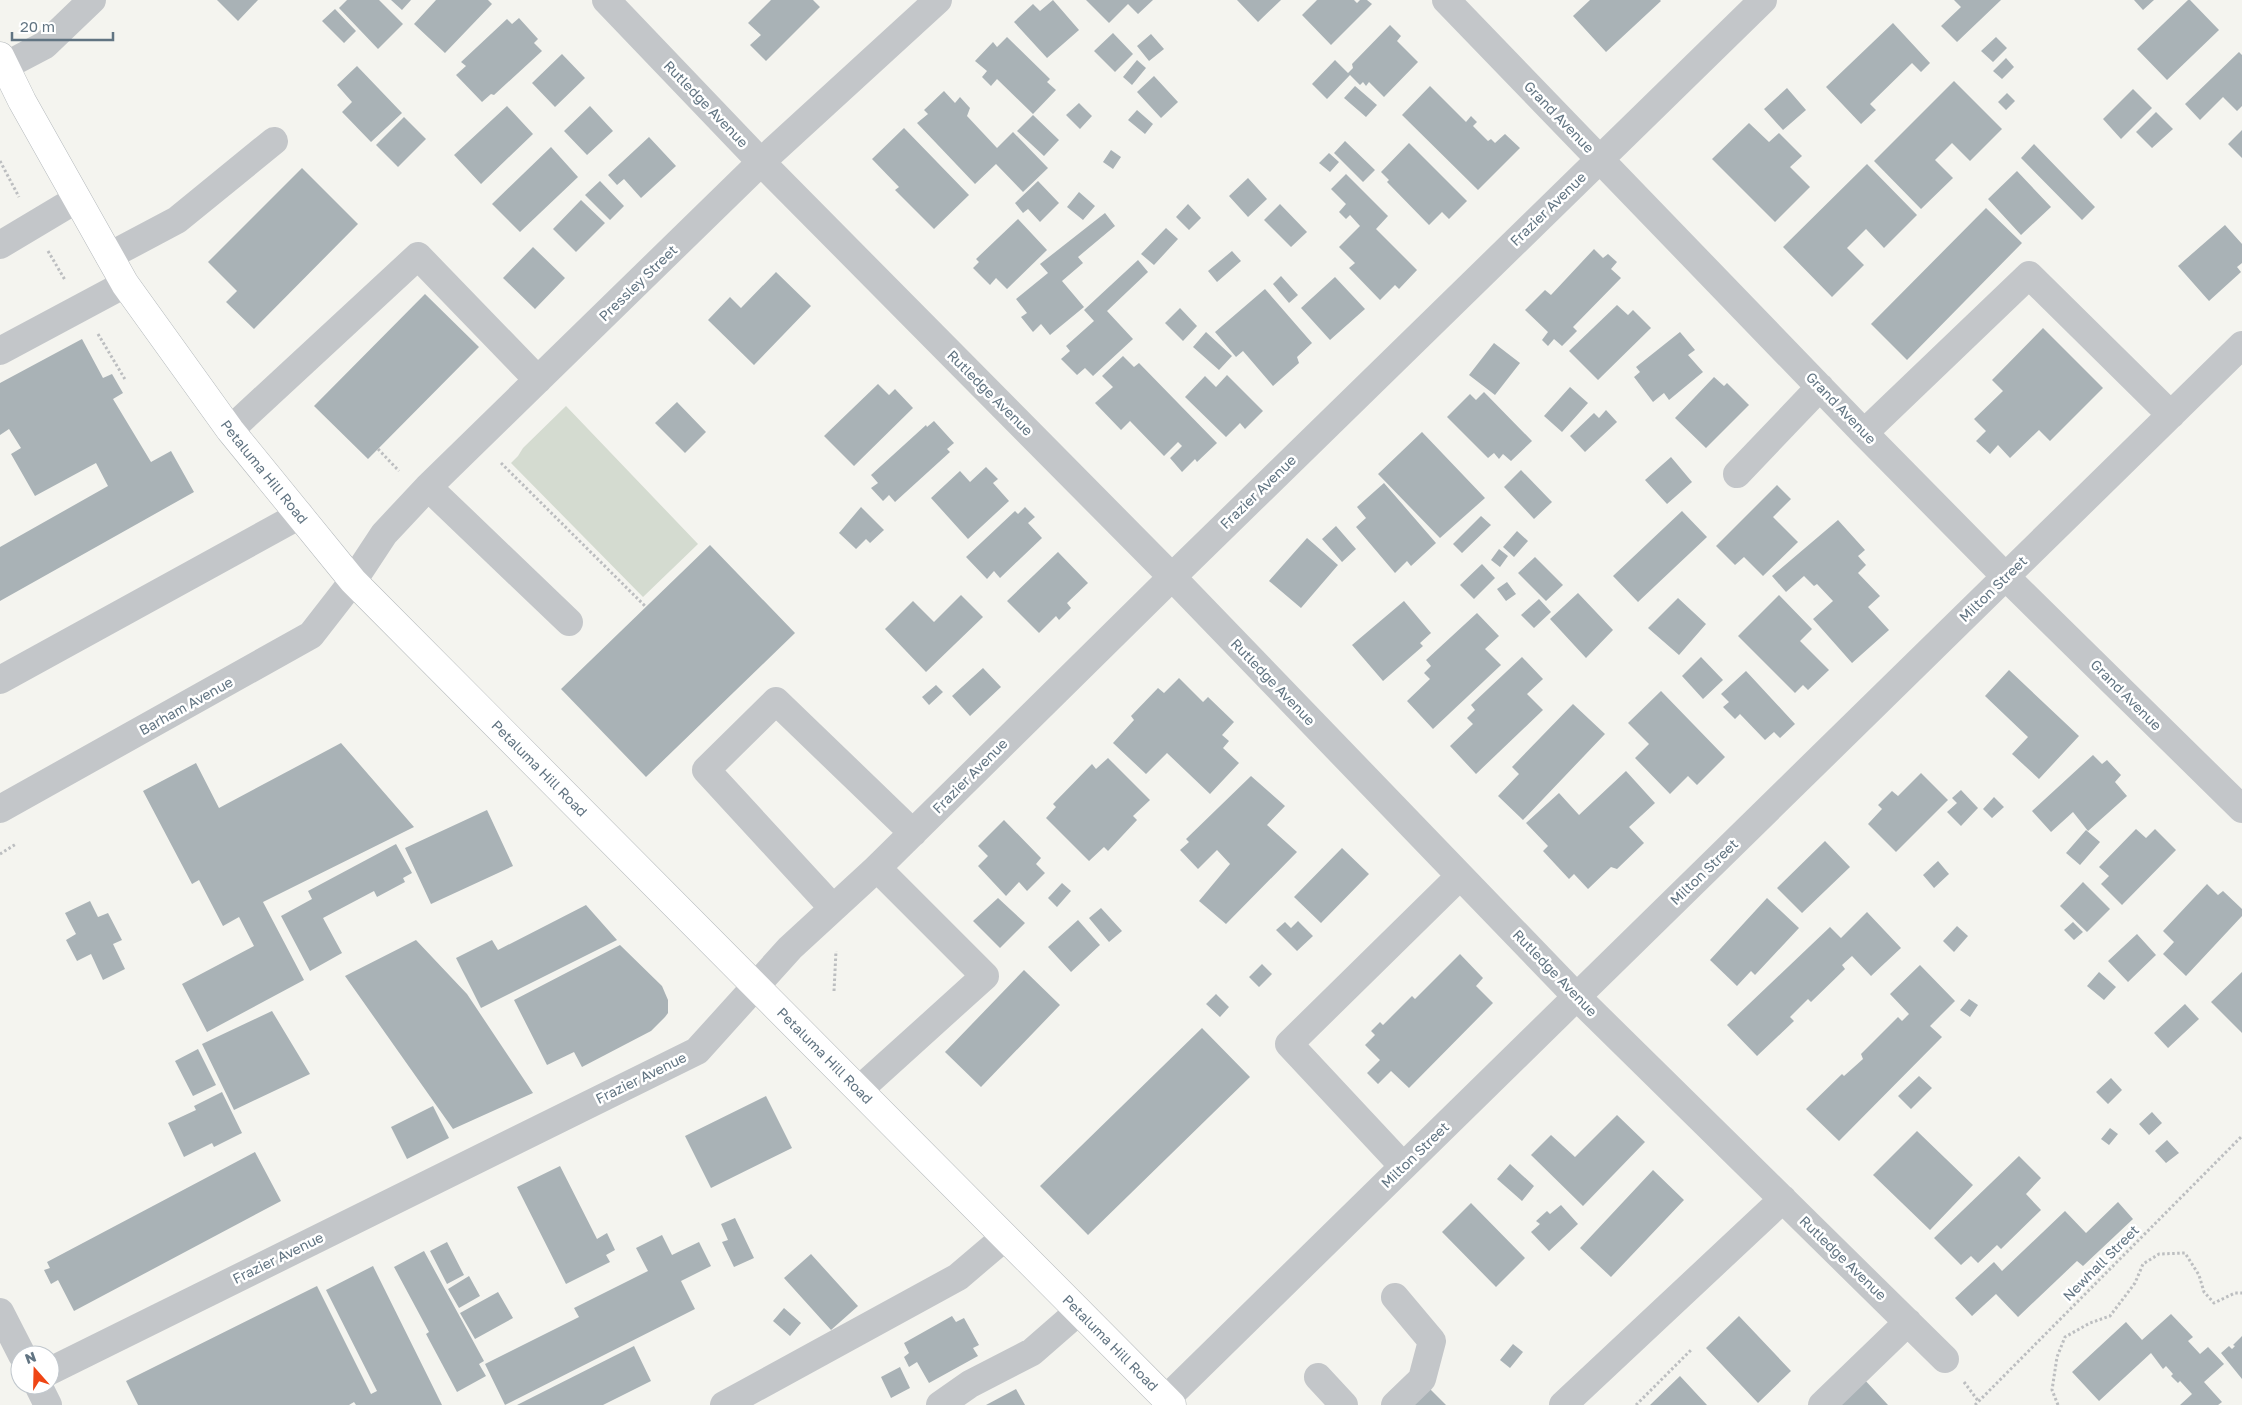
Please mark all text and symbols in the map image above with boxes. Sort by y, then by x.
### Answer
scale bar [12,10,114,42]
text: 20 m [20,17,55,35]
street label: Rutledge Avenue [661,57,752,151]
street label: Grand Avenue [1521,77,1598,156]
street label: Frazier Avenue [1506,168,1589,249]
street label: Pressley Street [595,241,680,324]
street label: Rutledge Avenue [944,346,1037,439]
street label: Grand Avenue [1803,368,1880,447]
street label: Petaluma Hill Road [218,416,312,527]
street label: Frazier Avenue [1216,451,1299,532]
street label: Milton Street [1955,552,2030,625]
street label: Rutledge Avenue [1228,635,1319,729]
street label: Grand Avenue [2087,656,2165,734]
street label: Barham Avenue [136,673,236,738]
street label: Petaluma Hill Road [488,716,591,820]
street label: Frazier Avenue [929,735,1011,817]
street label: Milton Street [1666,835,1741,908]
street label: Rutledge Avenue [1510,926,1601,1020]
street label: Petaluma Hill Road [774,1004,877,1107]
street label: Frazier Avenue [593,1048,689,1107]
street label: Milton Street [1377,1118,1452,1191]
street label: Rutledge Avenue [1796,1212,1890,1303]
street label: Newhall Street [2059,1221,2142,1304]
street label: Frazier Avenue [230,1228,326,1287]
street label: Petaluma Hill Road [1059,1291,1162,1394]
north arrow [10,1345,60,1395]
text: N [22,1348,38,1367]

